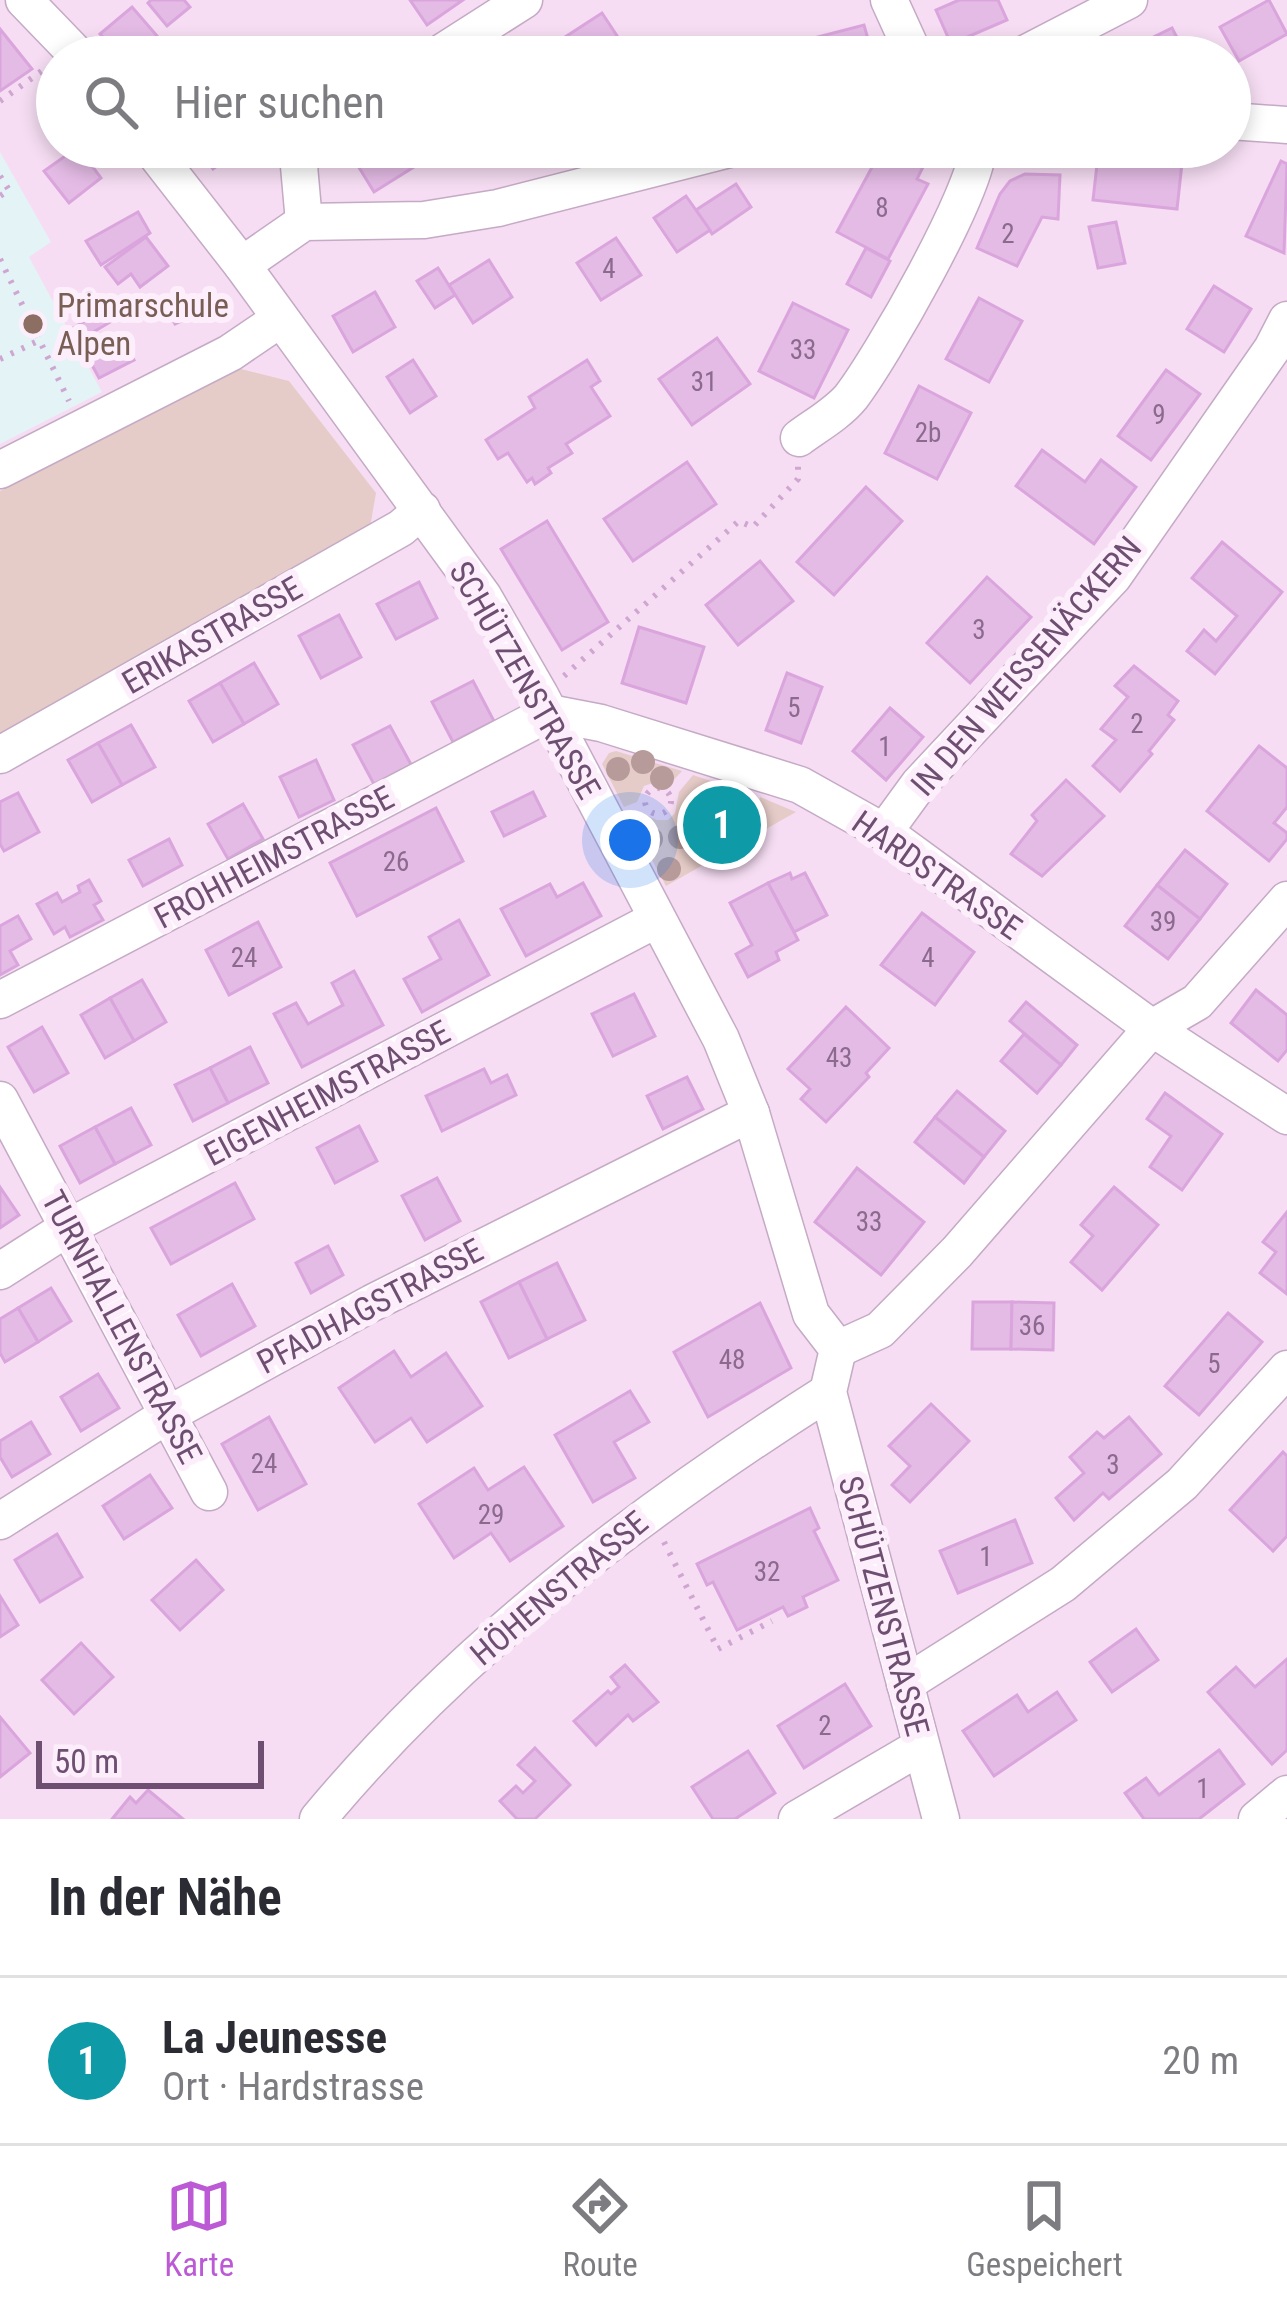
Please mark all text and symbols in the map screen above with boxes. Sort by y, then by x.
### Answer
search box [36,36,1251,168]
icon: search [78,69,144,135]
text: Hier suchen [174,76,385,129]
house number: 8 [875,192,889,224]
house number: 2 [1001,218,1015,250]
house number: 4 [602,253,616,285]
place label: Primarschule Alpen [57,286,229,363]
marker: Primarschule Alpen [20,311,46,337]
house number: 33 [790,334,816,366]
house number: 31 [691,366,717,398]
house number: 9 [1152,399,1166,431]
house number: 2b [915,417,941,449]
street label: IN DEN WEISSENÄCKERN [903,528,1149,804]
street label: SCHÜTZENSTRASSE [441,554,609,806]
street label: ERIKASTRASSE [115,568,309,702]
house number: 3 [972,614,986,646]
house number: 5 [787,692,801,724]
house number: 2 [1130,708,1144,740]
house number: 1 [878,731,892,763]
street label: FROHHEIMSTRASSE [148,778,400,936]
pin: 1 [683,780,761,870]
street label: HARDSTRASSE [845,802,1029,948]
your location [600,810,660,870]
house number: 26 [383,846,409,878]
house number: 39 [1150,906,1176,938]
house number: 24 [231,942,257,974]
house number: 4 [921,942,935,974]
street label: EIGENHEIMSTRASSE [198,1012,456,1174]
house number: 43 [826,1042,852,1074]
street label: TURNHALLENSTRASSE [34,1184,210,1470]
house number: 33 [856,1206,882,1238]
street label: PFADHAGSTRASSE [251,1230,489,1382]
house number: 36 [1019,1310,1045,1342]
house number: 48 [719,1344,745,1376]
house number: 5 [1207,1348,1221,1380]
house number: 24 [251,1448,277,1480]
house number: 3 [1106,1449,1120,1481]
street label: SCHÜTZENSTRASSE [831,1472,937,1740]
house number: 29 [478,1499,504,1531]
street label: HÖHENSTRASSE [463,1503,655,1673]
house number: 1 [979,1541,993,1573]
house number: 32 [754,1556,780,1588]
house number: 2 [818,1710,832,1742]
scale bar [36,1735,264,1788]
text: 50 m [54,1742,119,1781]
house number: 1 [1196,1773,1210,1805]
text: In der Nähe [48,1868,282,1927]
text: La Jeunesse [162,2011,387,2064]
text: 1 [77,2038,97,2084]
text: 20 m [1162,2038,1239,2084]
text: Ort · Hardstrasse [162,2064,424,2110]
tab: Karte [164,2173,234,2284]
tab: Route [563,2173,638,2284]
tab: Gespeichert [966,2173,1123,2284]

